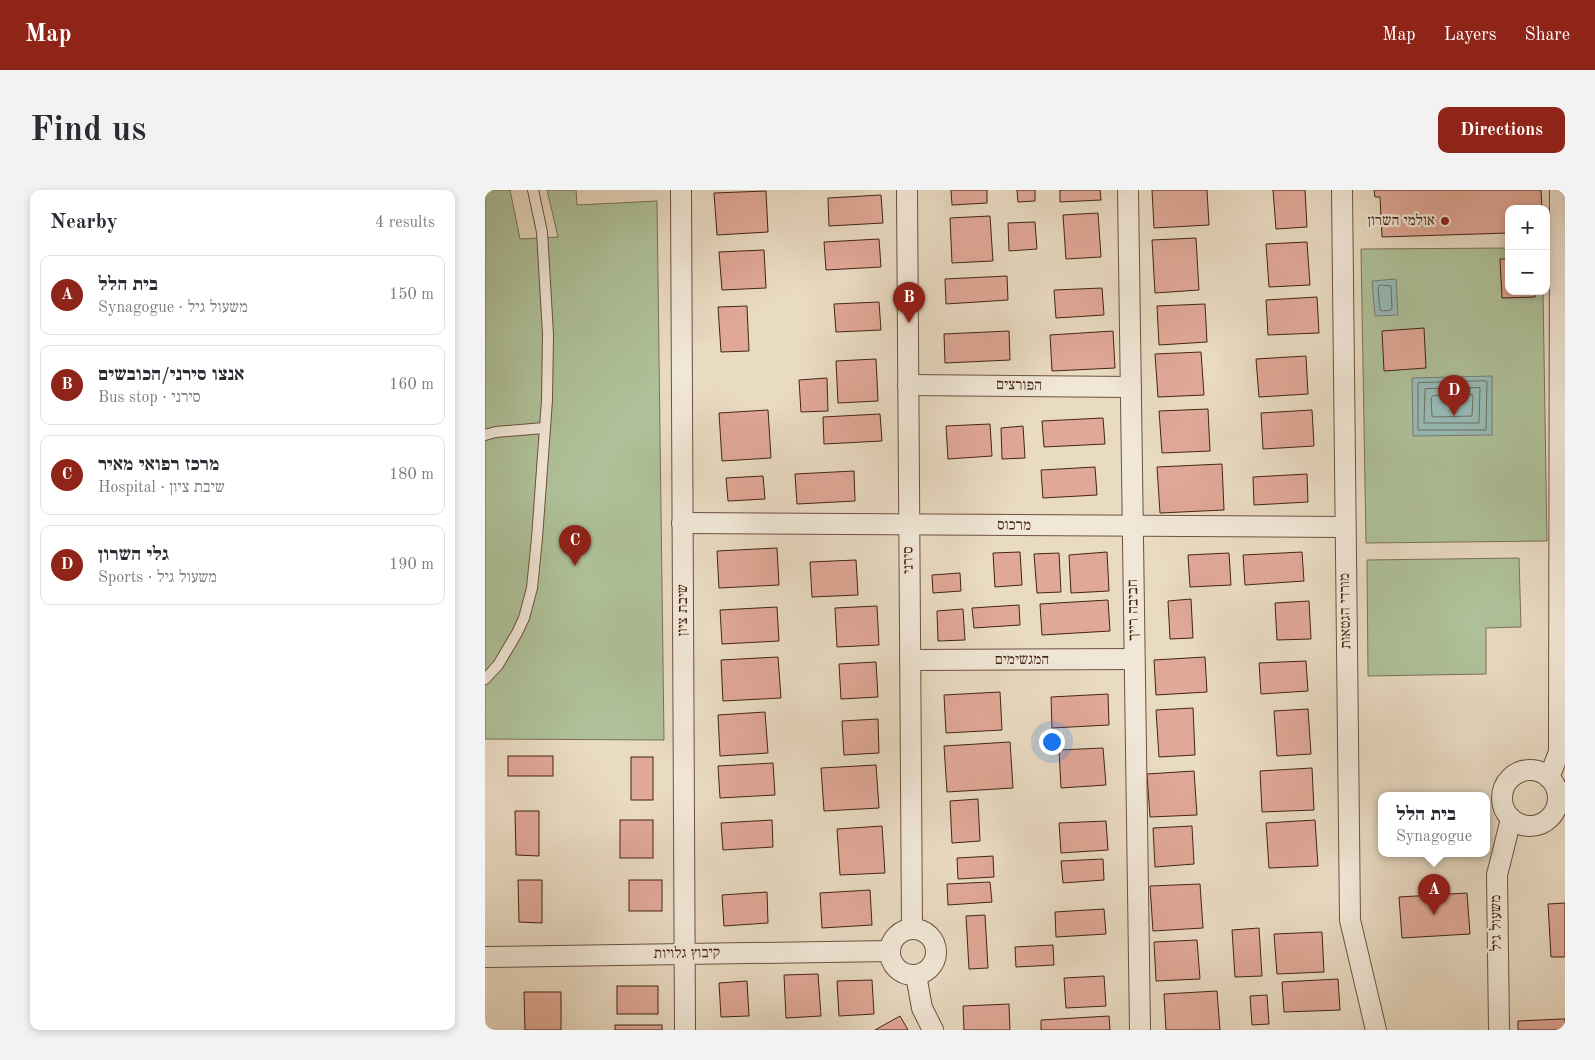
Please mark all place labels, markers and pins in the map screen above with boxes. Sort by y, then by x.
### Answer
place label: אולמי השרון [1368,213,1435,229]
marker: אולמי השרון [1439,215,1451,227]
pin: B [893,282,925,323]
pin: D [1438,375,1470,416]
pin: C [559,525,591,566]
pin: A [1418,874,1450,915]

